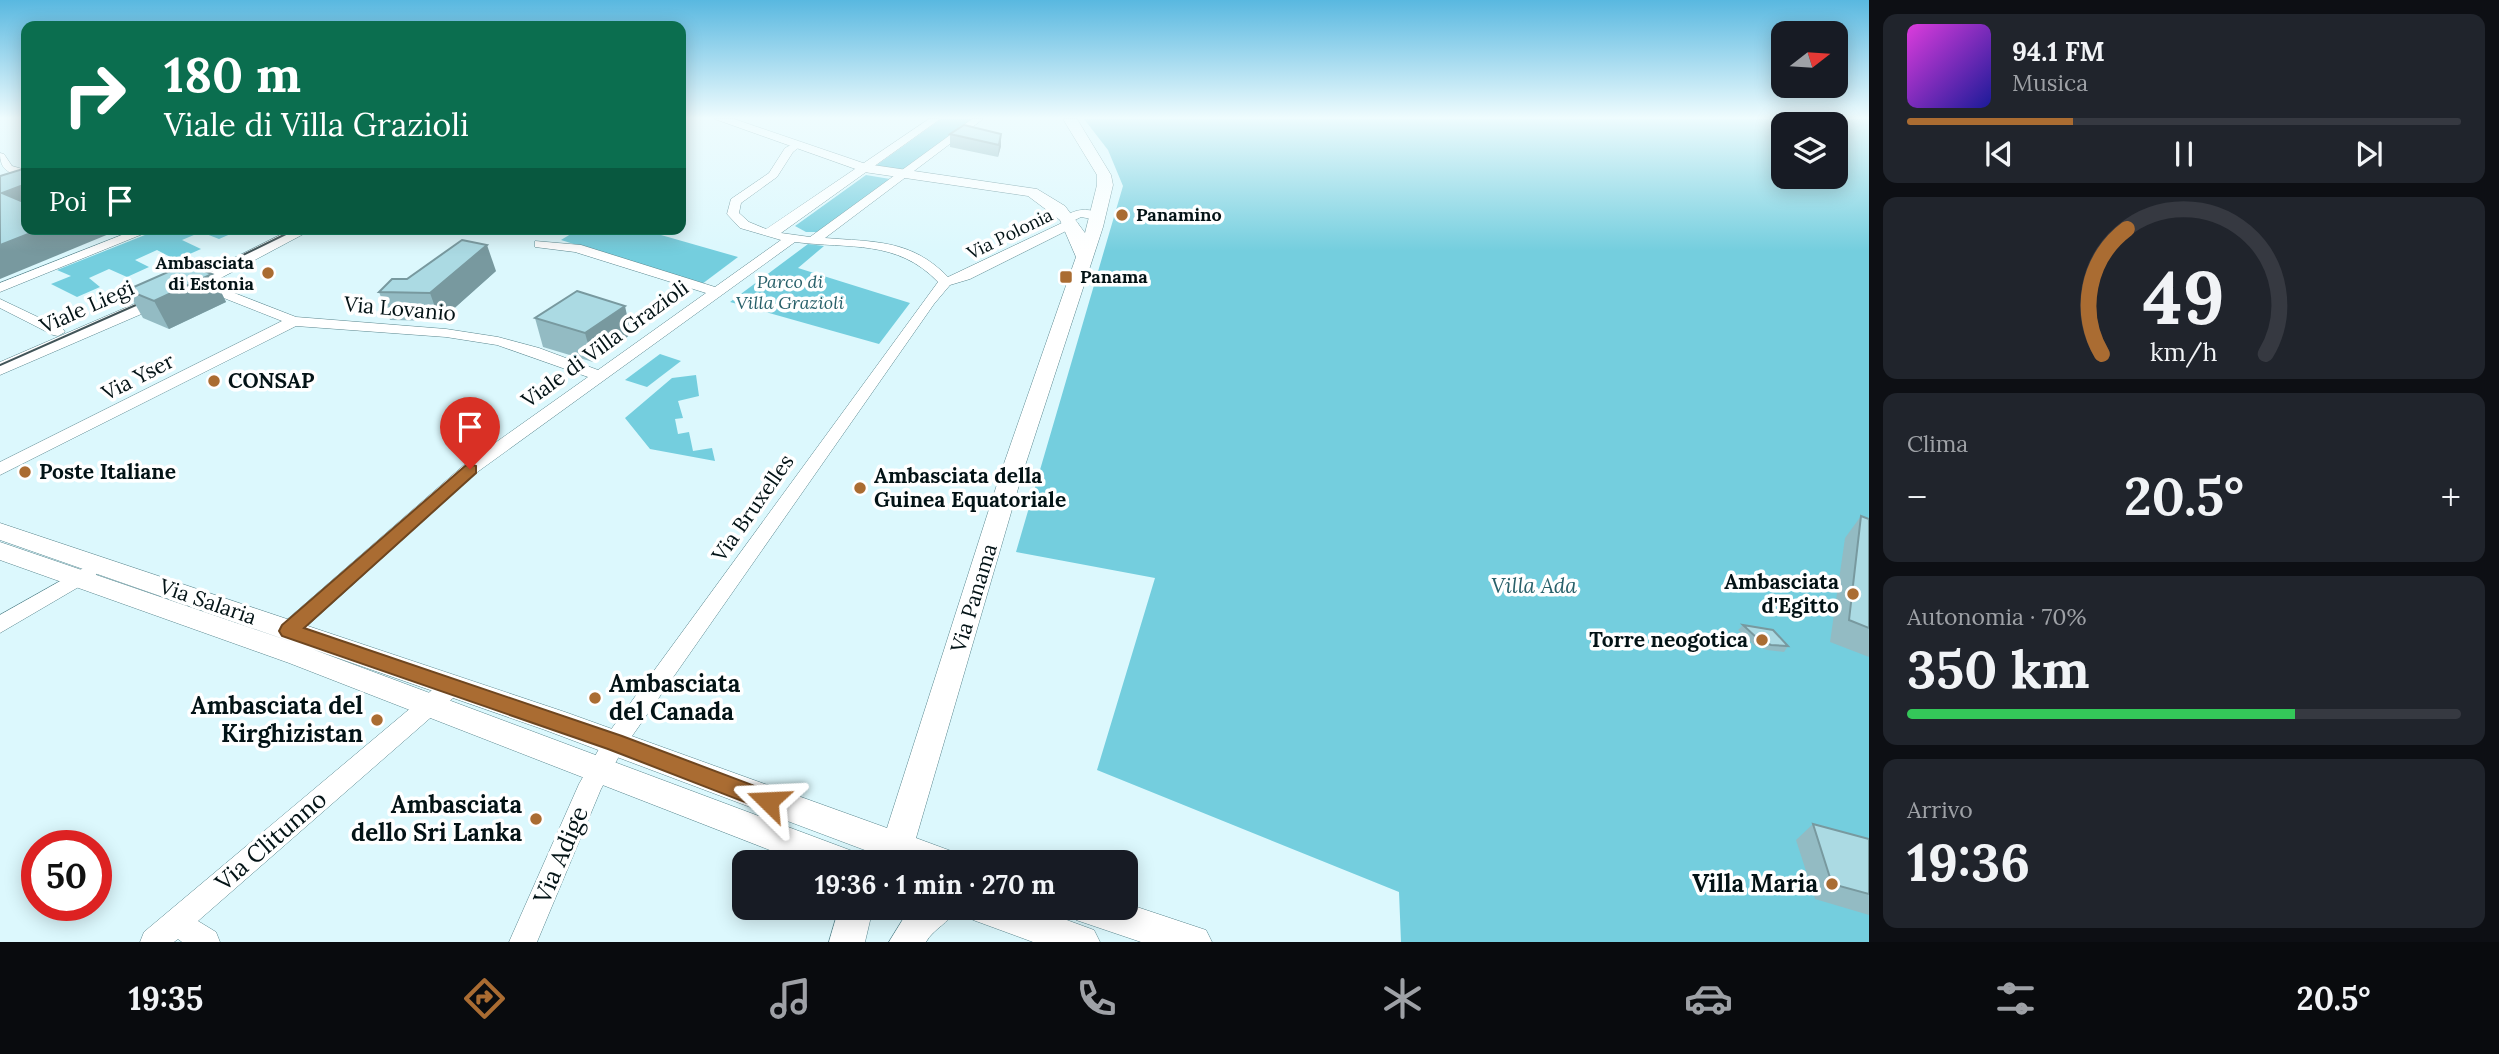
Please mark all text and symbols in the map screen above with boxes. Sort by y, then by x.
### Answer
north arrow [1771,21,1848,98]
map controls [1771,21,1848,189]
text: 94.1 FM [2012,35,2105,68]
text: 180 m [164,43,301,105]
icon: right [49,49,140,140]
text: Musica [2012,68,2088,97]
text: Viale di Villa Grazioli [164,104,469,145]
button: layers [1771,112,1848,189]
icon: previous [1980,135,2018,173]
icon: pause [2165,135,2203,173]
icon: next [2350,135,2388,173]
icon: arrive [101,182,139,220]
text: Poi [49,185,87,218]
street label: Via Polonia [962,203,1056,265]
place label: Panamino [1136,203,1222,226]
marker: Panamino [1114,207,1130,223]
place label: Ambasciata di Estonia [156,251,255,295]
text: 49 [2143,251,2225,344]
marker: Ambasciata di Estonia [260,265,276,281]
place label: Panama [1080,265,1148,288]
marker: Panama [1058,269,1074,285]
park label: Parco di Villa Grazioli [736,270,844,314]
street label: Viale Liegi [35,274,138,340]
street label: Viale di Villa Grazioli [515,274,694,414]
street label: Via Lovanio [342,290,457,327]
text: km/h [2150,336,2218,368]
street label: Via Yser [96,347,179,407]
place label: CONSAP [228,367,315,394]
marker: CONSAP [206,373,222,389]
pin [440,397,500,469]
icon: arrive [451,408,489,446]
text: Clima [1907,429,1968,458]
street label: Via Bruxelles [705,449,800,568]
place label: Poste Italiane [39,458,176,485]
place label: Ambasciata della Guinea Equatoriale [874,462,1066,513]
text: 20.5° [2124,463,2244,529]
marker: Poste Italiane [17,464,33,480]
text: − [1907,473,1927,521]
text: + [2441,473,2461,521]
marker: Ambasciata della Guinea Equatoriale [852,480,868,496]
street label: Via Panama [944,540,1003,656]
place label: Ambasciata d'Egitto [1724,568,1839,619]
street label: Via Salaria [155,572,260,631]
park label: Villa Ada [1491,572,1577,599]
marker: Ambasciata d'Egitto [1845,586,1861,602]
text: Autonomia · 70% [1907,602,2087,631]
place label: Torre neogotica [1589,626,1748,653]
marker: Torre neogotica [1754,632,1770,648]
text: 350 km [1907,636,2090,702]
place label: Ambasciata del Canada [609,668,741,727]
place label: Ambasciata del Kirghizistan [191,690,363,749]
marker: Ambasciata del Canada [587,690,603,706]
marker: Ambasciata del Kirghizistan [369,712,385,728]
position arrow [731,764,805,838]
street label: Via Clitunno [208,784,333,898]
place label: Ambasciata dello Sri Lanka [351,789,522,848]
text: Arrivo [1907,795,1973,824]
street label: Via Adige [526,801,595,909]
marker: Ambasciata dello Sri Lanka [528,811,544,827]
text: 19:36 [1907,829,2030,895]
speed limit sign: 50 [21,830,112,921]
text: 19:36 · 1 min · 270 m [815,868,1055,901]
place label: Villa Maria [1692,868,1818,899]
marker: Villa Maria [1824,876,1840,892]
icon: directions [460,974,509,1023]
icon: music [766,974,815,1023]
icon: phone [1072,974,1121,1023]
icon: climate [1378,974,1427,1023]
icon: car [1684,974,1733,1023]
icon: filters [1991,974,2040,1023]
text: 19:35 [129,978,203,1019]
text: 20.5° [2297,978,2370,1019]

